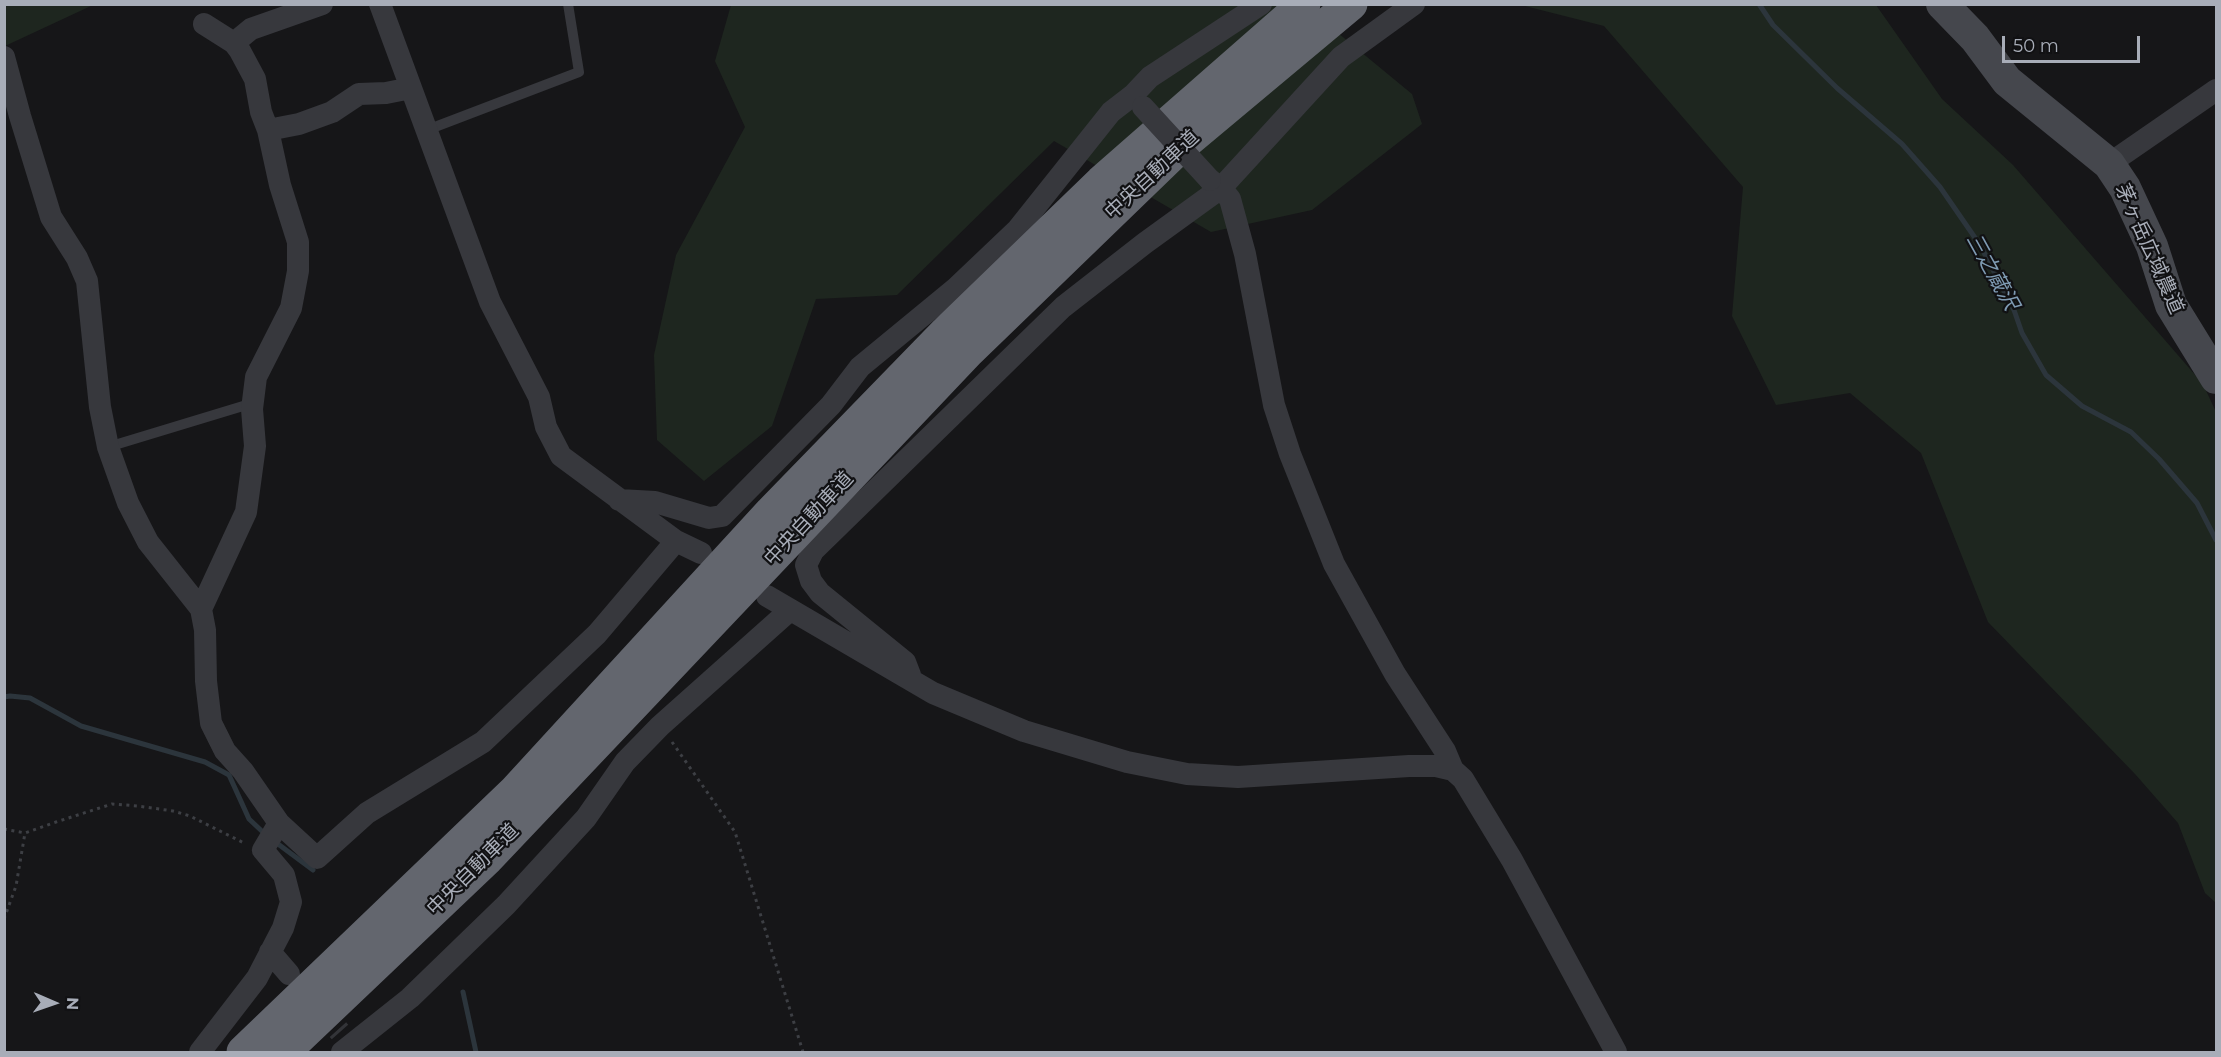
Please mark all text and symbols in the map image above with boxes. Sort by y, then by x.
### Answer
scale bar [2005,24,2143,62]
text: 50 m [2013,35,2059,57]
street label: 中央自動車道 [1100,125,1204,225]
street label: 茅ヶ岳広域農道 [2110,180,2188,318]
water label: 三之蔵沢 [1961,229,2023,315]
street label: 中央自動車道 [759,467,859,571]
street label: 中央自動車道 [422,819,524,921]
north arrow [24,973,84,1033]
text: N [63,997,82,1010]

